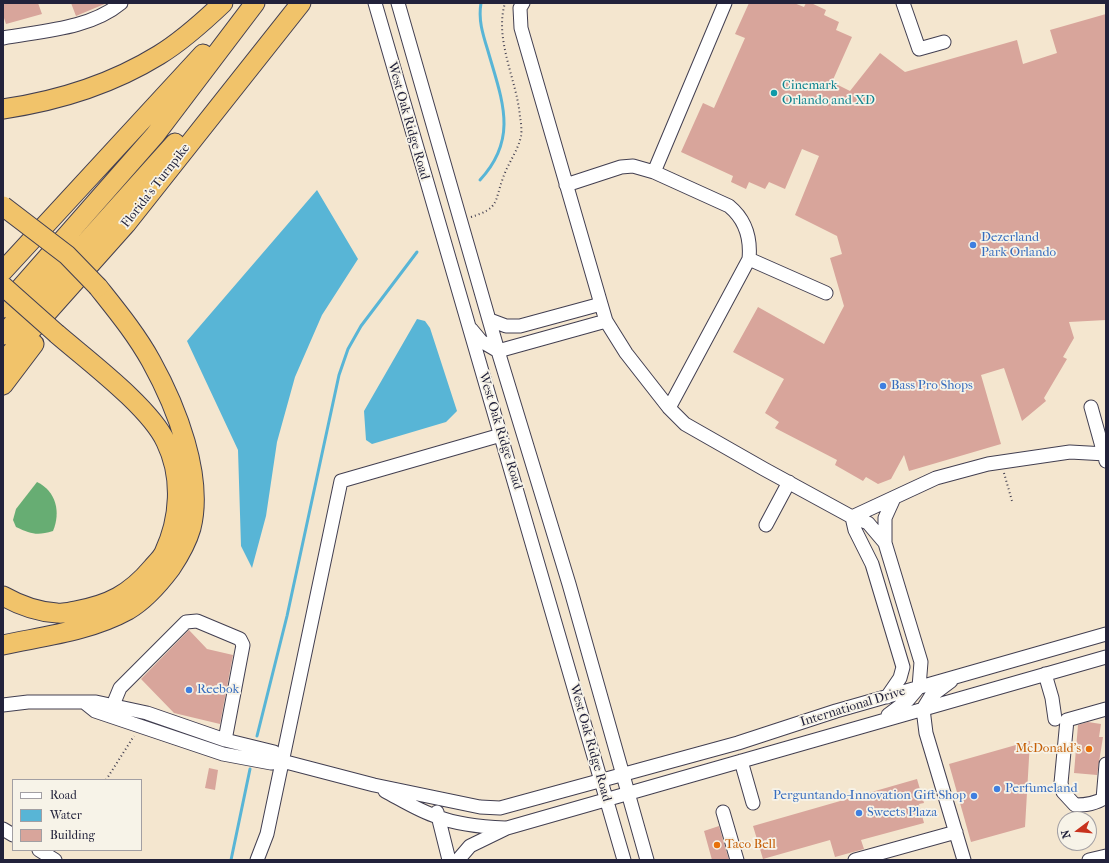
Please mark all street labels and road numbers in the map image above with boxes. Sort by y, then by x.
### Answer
street label: West Oak Ridge Road [384,60,432,182]
street label: Florida's Turnpike [118,141,194,231]
street label: West Oak Ridge Road [475,371,525,491]
street label: West Oak Ridge Road [566,682,614,804]
street label: International Drive [798,684,908,730]

